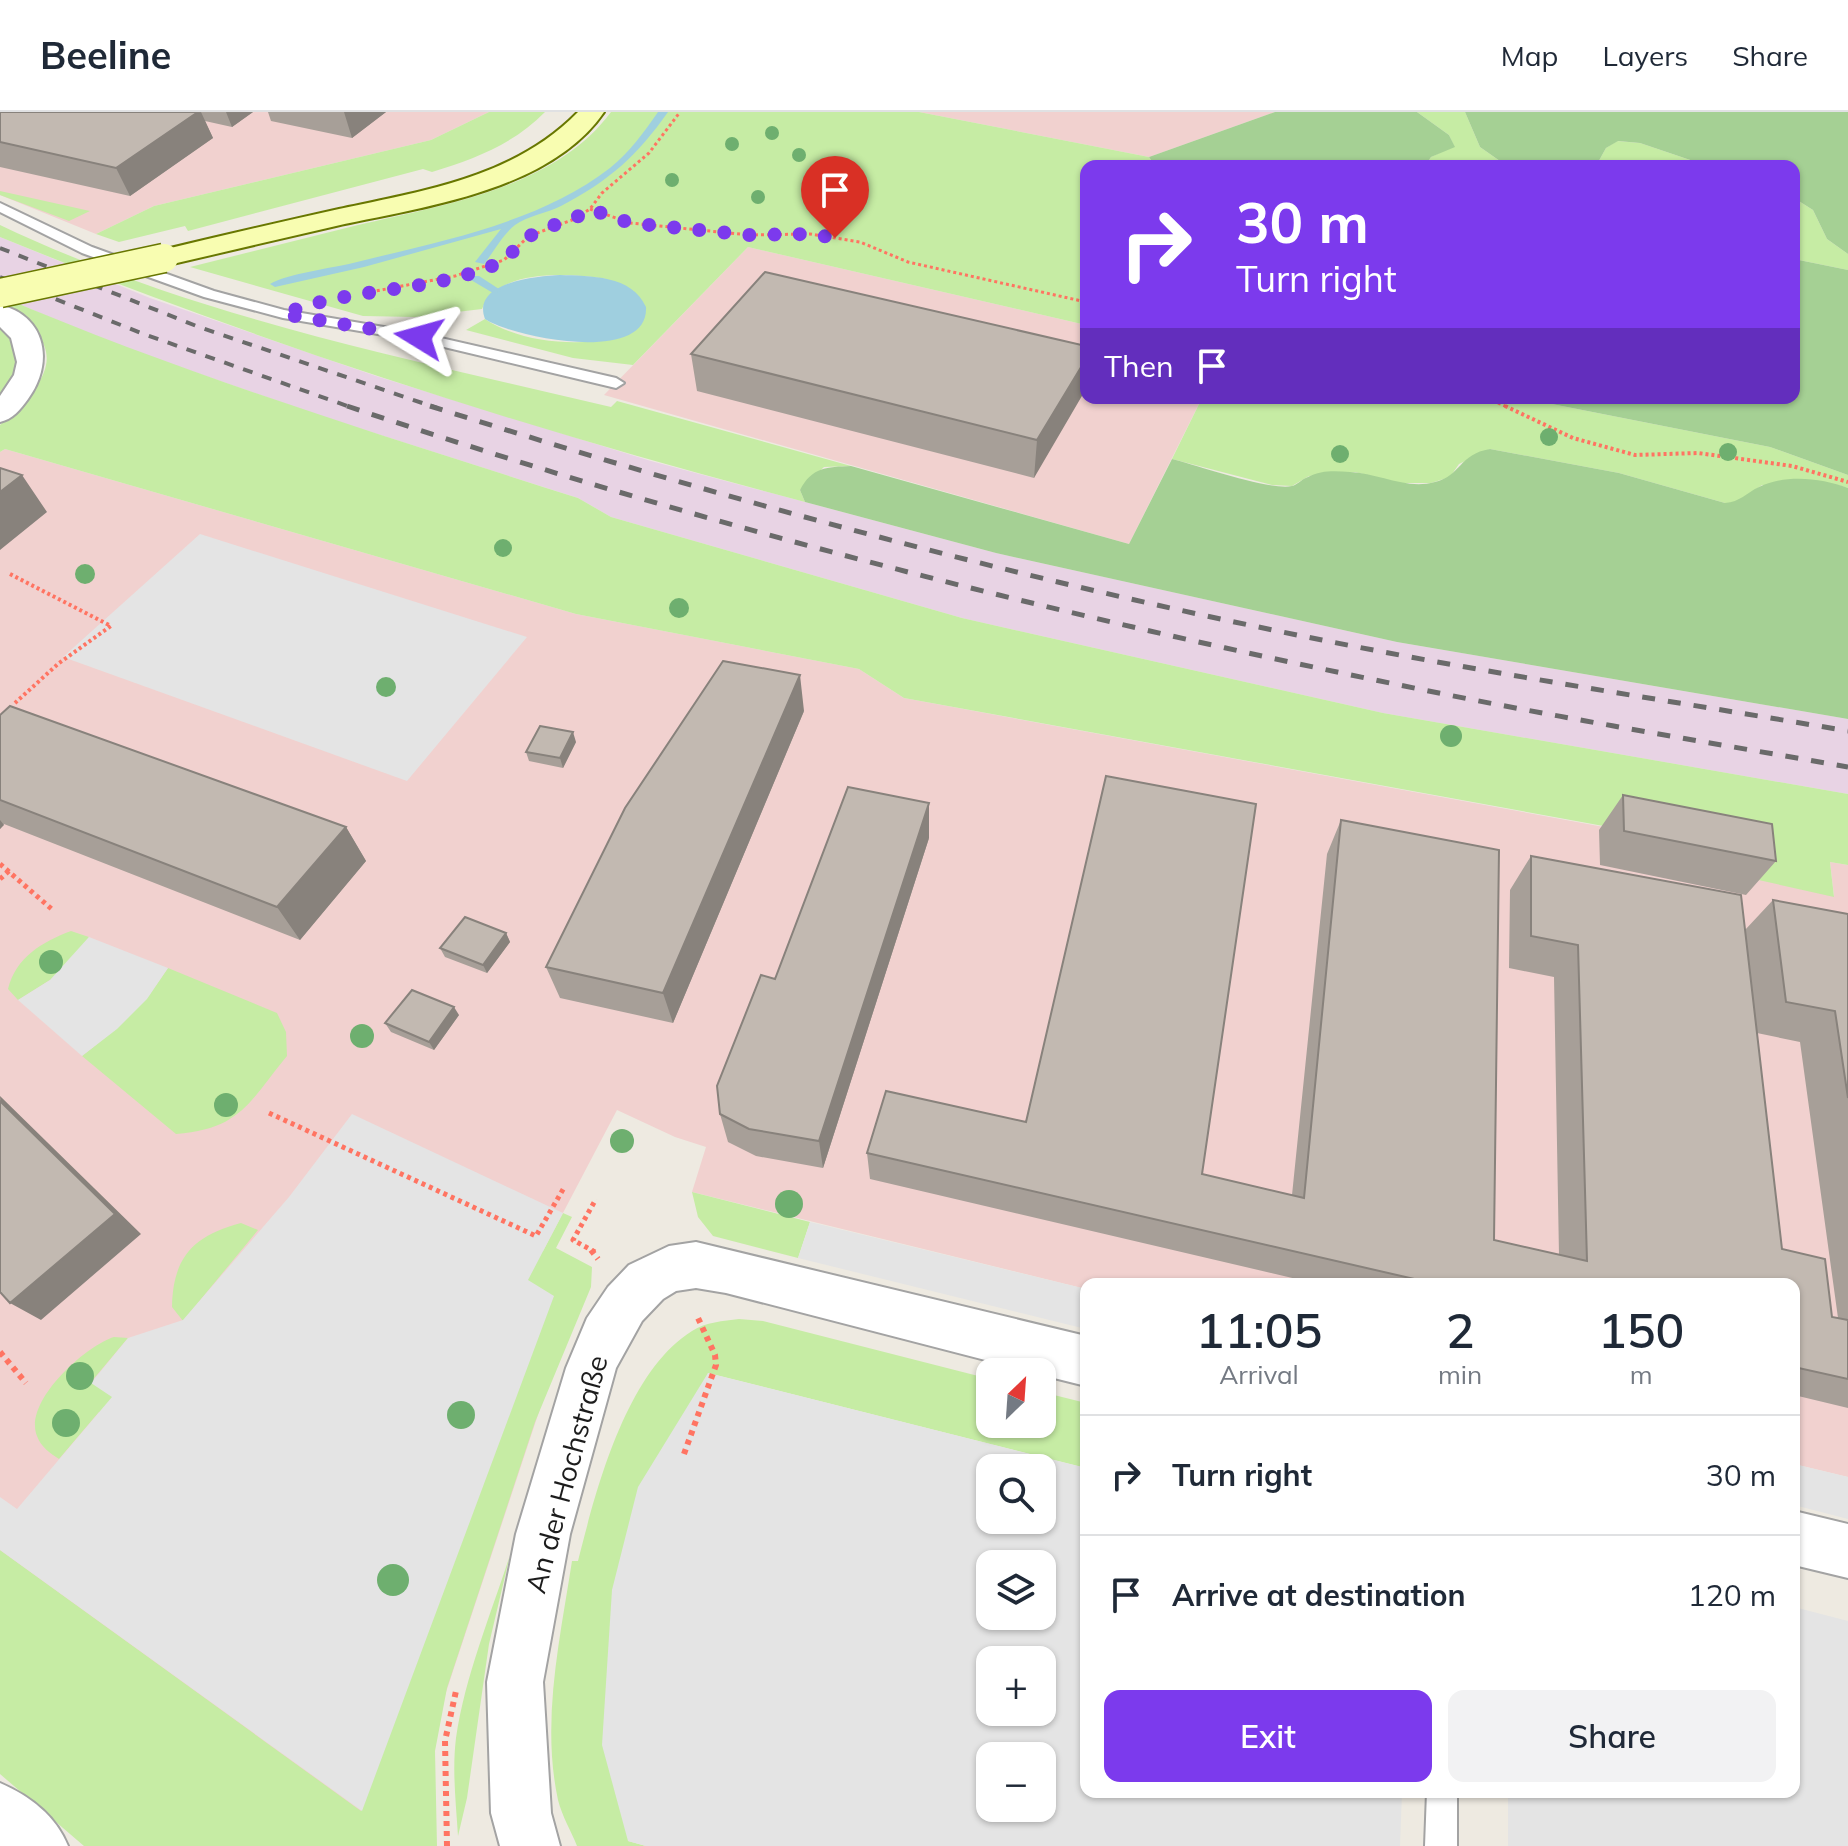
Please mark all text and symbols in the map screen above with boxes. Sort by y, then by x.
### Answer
text: Beeline [40,31,171,79]
text: Map [1501,38,1558,73]
text: Layers [1602,38,1688,73]
text: Share [1732,38,1808,73]
pin [801,156,869,238]
icon: arrive [813,168,857,212]
text: 30 m [1236,187,1369,257]
icon: right [1104,192,1208,296]
text: Turn right [1236,256,1397,301]
position arrow [377,295,461,379]
icon: arrive [1190,344,1234,388]
text: Then [1104,347,1174,385]
text: 11:05 [1196,1300,1322,1360]
text: 2 [1446,1300,1474,1360]
text: 150 [1598,1300,1684,1360]
street label: An der Hochstraße [517,1351,615,1597]
north arrow [976,1358,1056,1438]
map controls [976,1358,1056,1822]
text: Arrival [1219,1358,1299,1391]
text: min [1438,1358,1482,1391]
text: m [1630,1358,1653,1391]
icon: right [1104,1453,1148,1497]
button: search [976,1454,1056,1534]
text: Turn right [1172,1456,1312,1494]
text: 30 m [1706,1456,1776,1494]
button: layers [976,1550,1056,1630]
icon: arrive [1104,1573,1148,1617]
text: Arrive at destination [1172,1576,1466,1614]
text: 120 m [1688,1576,1776,1614]
button: + [976,1646,1056,1726]
button: Exit [1104,1690,1432,1782]
button: Share [1448,1690,1776,1782]
button: − [976,1742,1056,1822]

